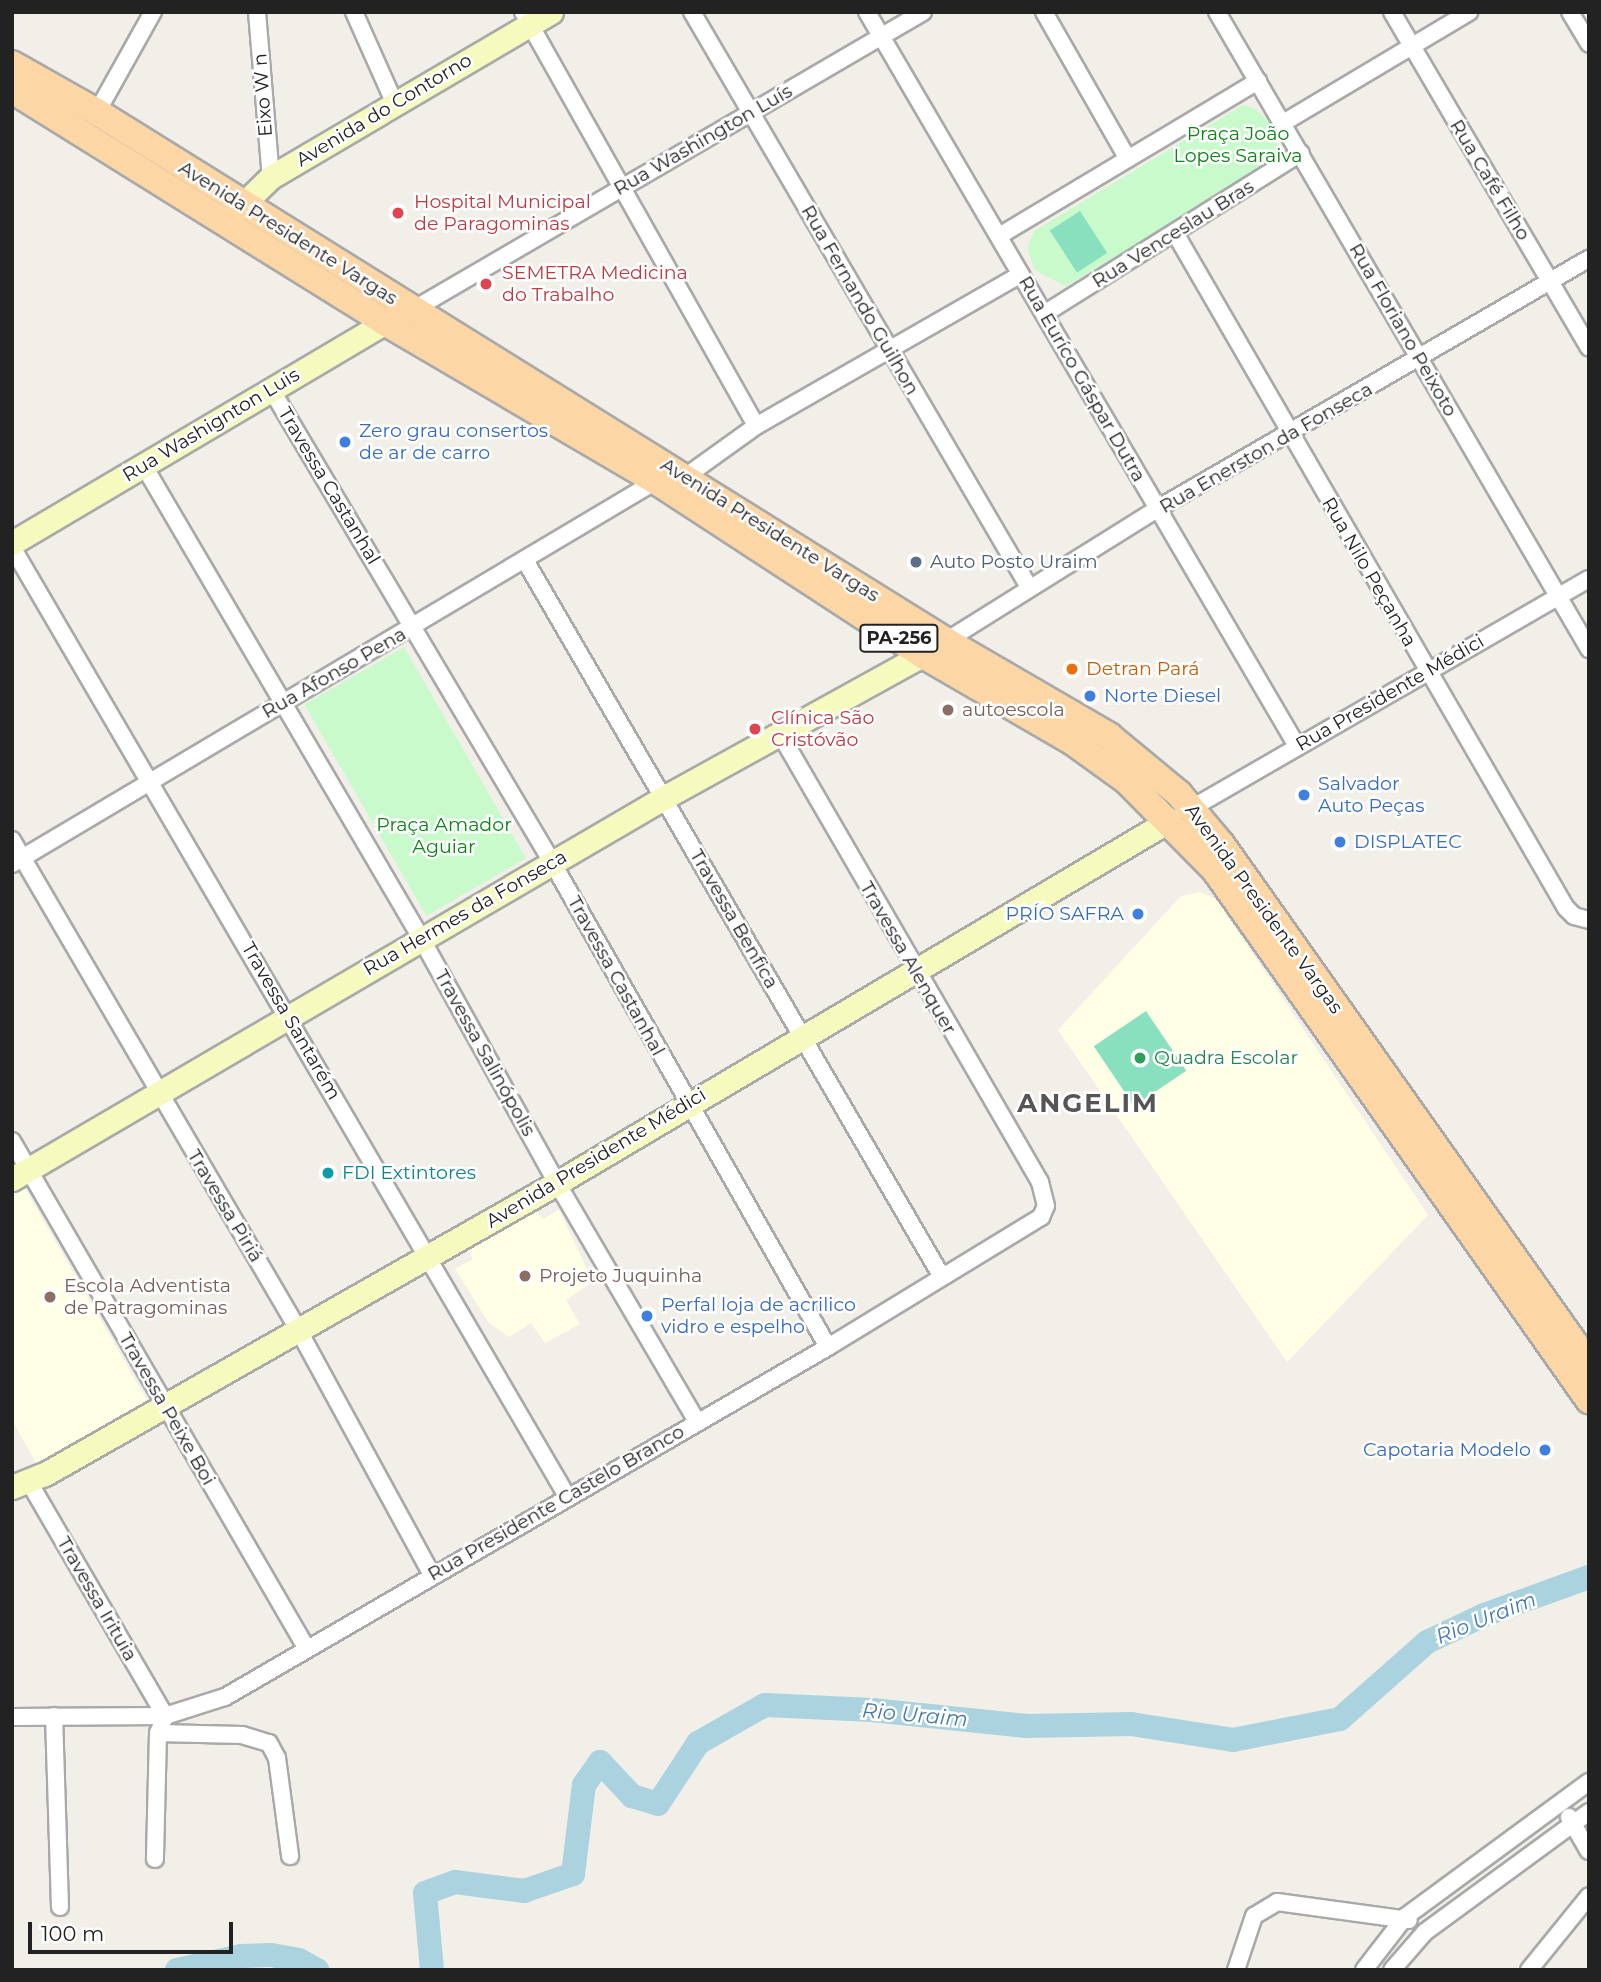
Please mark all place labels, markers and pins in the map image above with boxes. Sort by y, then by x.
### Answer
place label: Hospital Municipal de Paragominas [414,191,591,235]
marker: Hospital Municipal de Paragominas [388,203,408,223]
place label: SEMETRA Medicina do Trabalho [502,262,688,306]
marker: SEMETRA Medicina do Trabalho [476,274,496,294]
place label: Zero grau consertos de ar de carro [359,420,548,464]
marker: Zero grau consertos de ar de carro [337,434,353,450]
place label: Auto Posto Uraim [930,551,1098,573]
marker: Auto Posto Uraim [908,554,924,570]
place label: Detran Pará [1086,658,1199,680]
marker: Detran Pará [1064,661,1080,677]
place label: Norte Diesel [1104,685,1221,707]
marker: Norte Diesel [1082,688,1098,704]
place label: autoescola [962,699,1065,721]
marker: autoescola [940,702,956,718]
place label: Clínica São Cristóvão [771,707,874,751]
marker: Clínica São Cristóvão [745,719,765,739]
place label: Salvador Auto Peças [1318,773,1424,817]
marker: Salvador Auto Peças [1296,787,1312,803]
place label: DISPLATEC [1354,831,1462,853]
marker: DISPLATEC [1332,834,1348,850]
place label: PRÍO SAFRA [1005,903,1124,925]
marker: PRÍO SAFRA [1130,906,1146,922]
place label: Quadra Escolar [1154,1047,1298,1069]
marker: Quadra Escolar [1132,1050,1148,1066]
place label: FDI Extintores [342,1162,476,1184]
marker: FDI Extintores [320,1165,336,1181]
place label: Projeto Juquinha [539,1265,702,1287]
marker: Projeto Juquinha [517,1268,533,1284]
place label: Escola Adventista de Patragominas [64,1275,231,1319]
marker: Escola Adventista de Patragominas [42,1289,58,1305]
place label: Perfal loja de acrilico vidro e espelho [661,1294,856,1338]
marker: Perfal loja de acrilico vidro e espelho [639,1308,655,1324]
place label: Capotaria Modelo [1363,1439,1531,1461]
marker: Capotaria Modelo [1537,1442,1553,1458]

